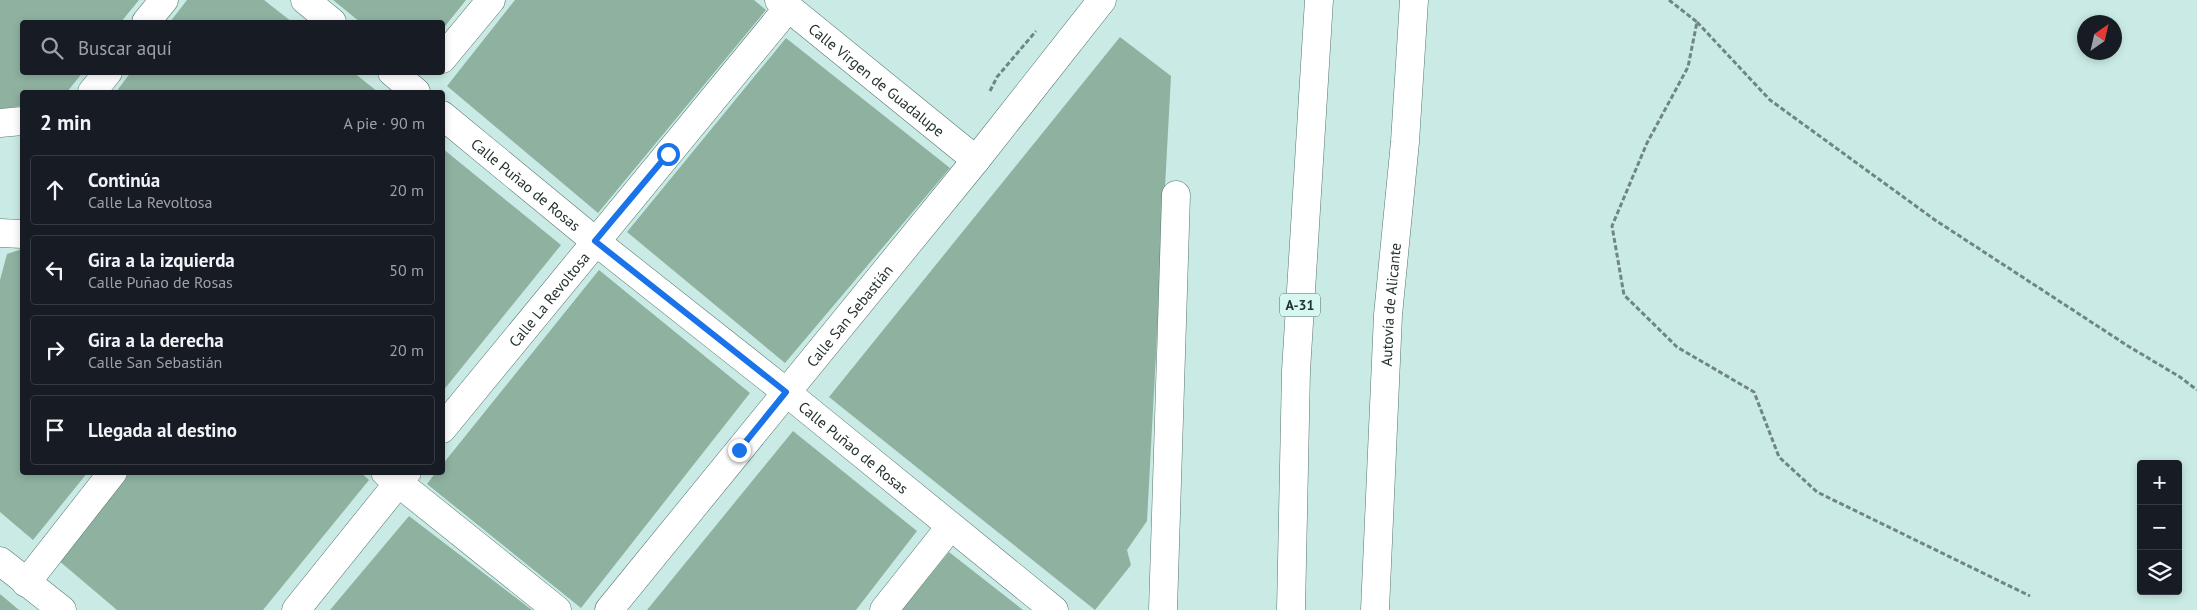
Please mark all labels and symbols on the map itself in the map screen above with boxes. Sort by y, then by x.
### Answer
north arrow [2077,15,2122,60]
street label: Calle Virgen de Guadalupe [805,19,949,140]
street label: Calle Puñao de Rosas [468,134,585,235]
route start [657,143,680,166]
street label: Autovía de Alicante [1376,242,1405,367]
street label: Calle La Revoltosa [504,248,593,350]
street label: Calle San Sebastián [802,261,896,370]
road number: A-31 [1280,294,1320,316]
street label: Calle Puñao de Rosas [795,397,912,497]
route end [728,439,751,462]

